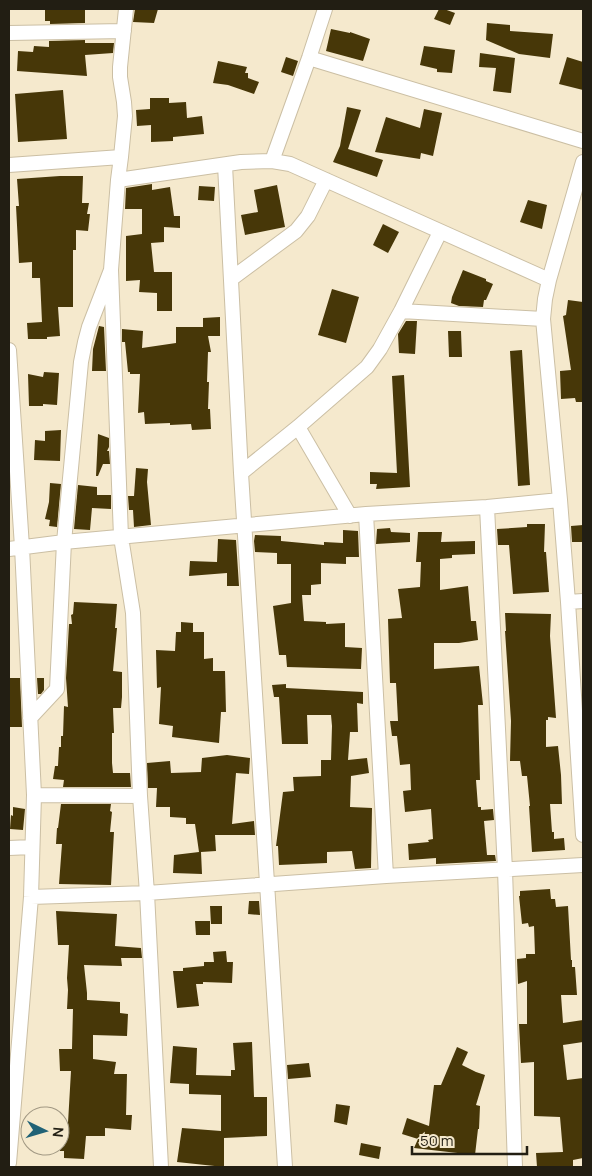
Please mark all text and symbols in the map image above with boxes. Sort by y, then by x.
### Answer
north arrow [20,1106,70,1156]
scale bar [412,1124,527,1156]
text: N [49,1126,68,1138]
text: 50 m [420,1130,454,1151]

